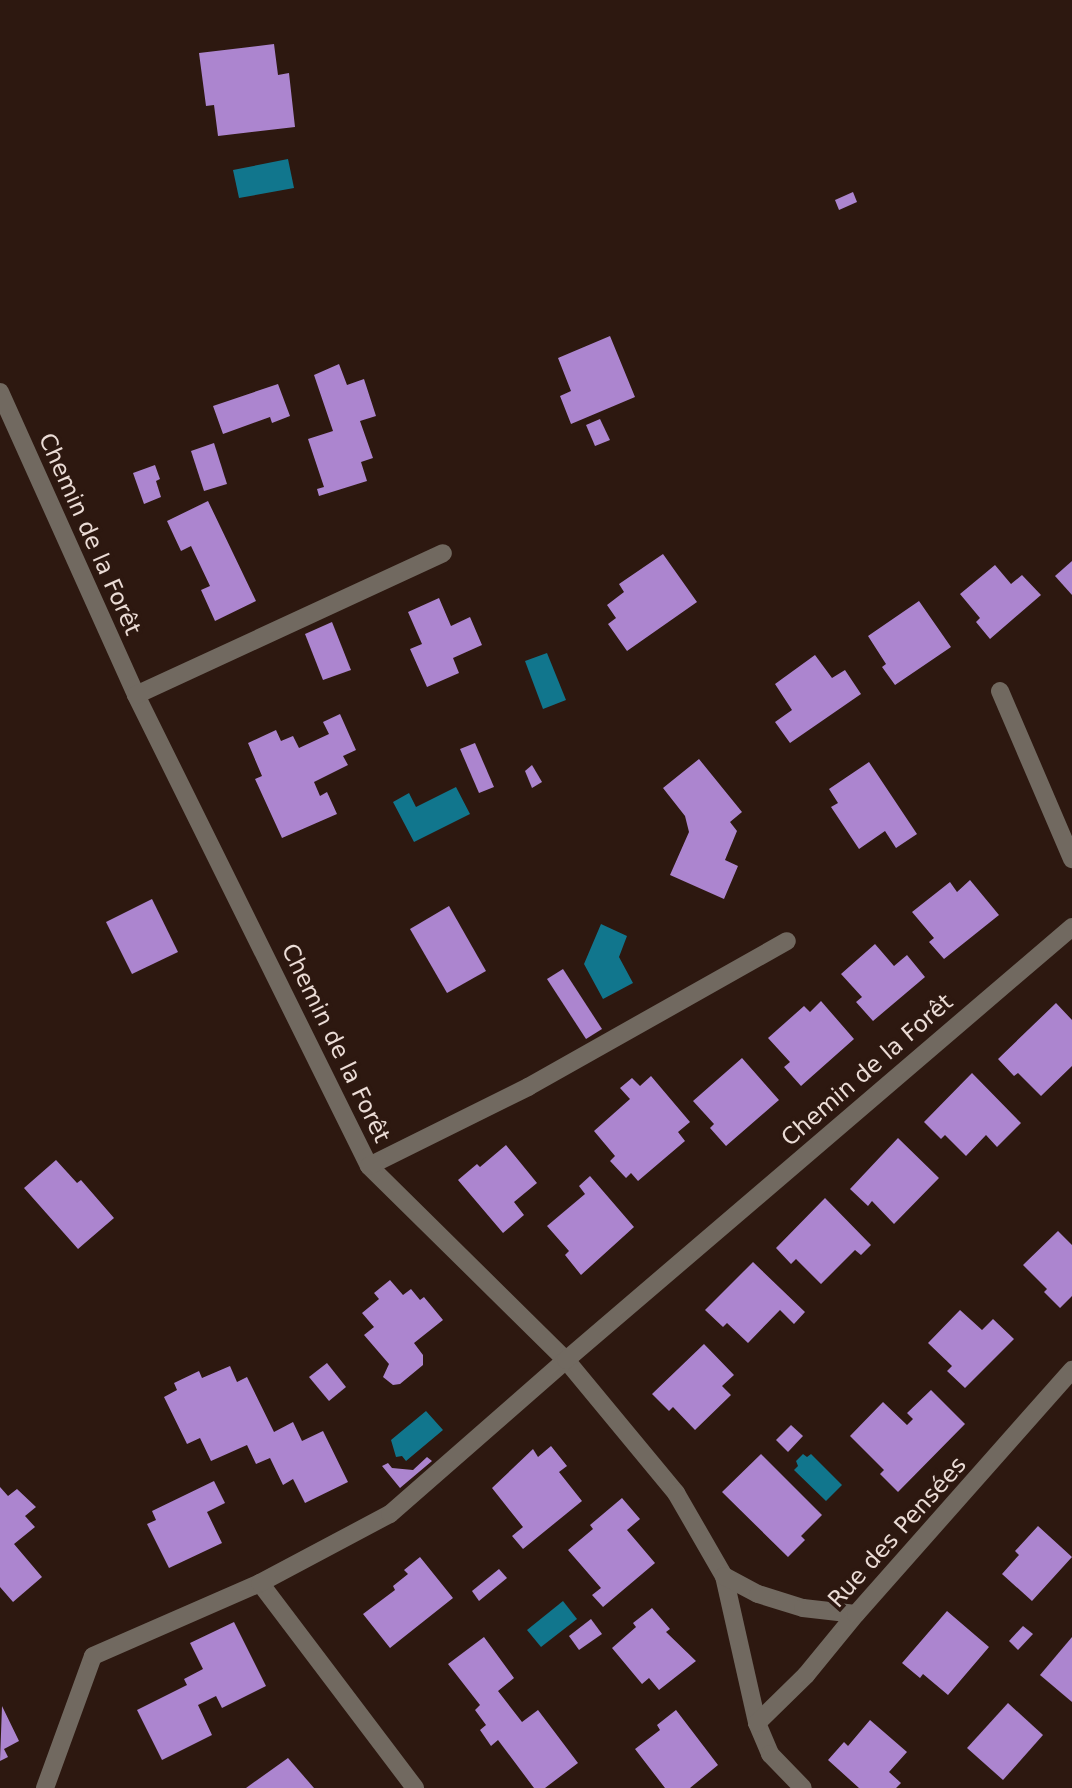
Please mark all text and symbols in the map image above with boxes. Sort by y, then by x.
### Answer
street label: Chemin de la Forêt [33,429,147,639]
street label: Chemin de la Forêt [276,939,396,1147]
street label: Chemin de la Forêt [776,988,958,1152]
street label: Rue des Pensées [822,1451,972,1613]

